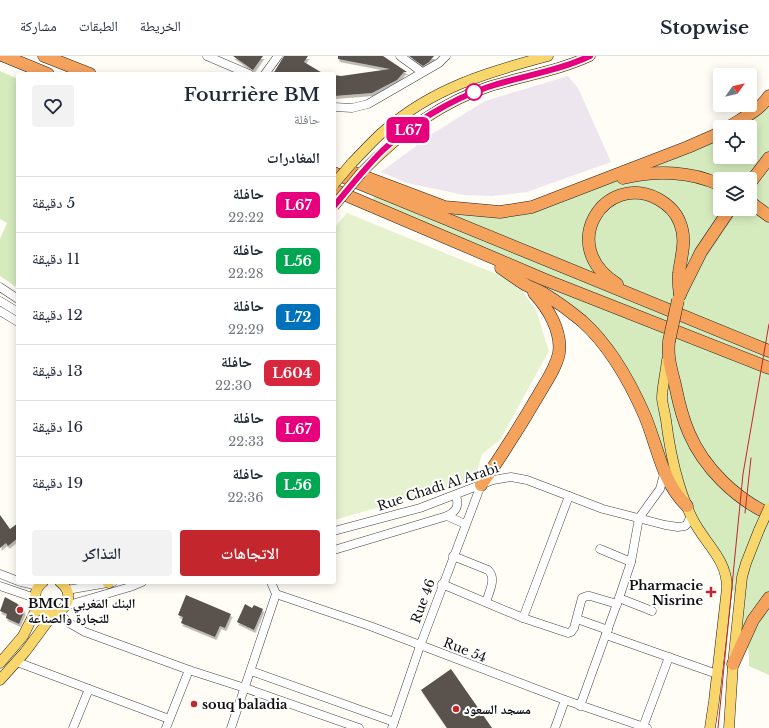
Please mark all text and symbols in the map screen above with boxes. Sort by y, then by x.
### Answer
text: Stopwise [660,16,749,39]
text: مشاركة [20,17,57,35]
text: الطبقات [79,17,118,35]
text: الخريطة [140,17,181,35]
north arrow [713,68,757,112]
map controls [713,68,757,216]
text: Fourrière BM [184,83,320,106]
unlabelled marker [465,83,483,101]
button: heart [32,85,74,127]
text: حافلة [294,111,320,128]
line badge: L67 [385,117,431,143]
button: locate [713,120,757,164]
text: L67 [394,121,422,139]
text: المغادرات [267,148,320,167]
button: layers [713,172,757,216]
text: حافلة [233,184,264,203]
text: 5 دقيقة [32,193,75,212]
text: L67 [284,196,312,214]
text: 22:22 [228,209,264,226]
text: حافلة [232,240,264,259]
text: 11 دقيقة [32,249,80,268]
text: L56 [284,252,312,270]
text: 22:28 [228,265,264,282]
text: حافلة [233,296,264,315]
text: 12 دقيقة [32,305,83,324]
text: L72 [285,308,311,326]
text: 22:29 [228,321,264,338]
text: حافلة [221,352,252,371]
text: 13 دقيقة [32,361,83,380]
text: L604 [272,364,312,382]
text: 22:30 [215,377,252,394]
text: حافلة [233,408,264,427]
text: 16 دقيقة [32,417,83,436]
text: L67 [284,420,312,438]
text: 22:33 [228,433,264,450]
street label: Rue Chadi Al Arabi [375,459,502,515]
text: حافلة [232,464,264,483]
text: 19 دقيقة [32,473,83,492]
text: L56 [284,476,312,494]
text: 22:36 [227,489,264,506]
button: التذاكر [32,530,172,576]
button: الاتجاهات [180,530,320,576]
street label: Rue 46 [407,576,439,626]
place label: Pharmacie Nisrine [629,577,703,609]
marker: Pharmacie Nisrine [706,587,716,597]
place label: BMCI البنك المغربي للتجارة والصناعة [28,595,136,627]
marker: BMCI البنك المغربي للتجارة والصناعة [15,605,25,615]
street label: Rue 54 [441,634,489,666]
place label: souq baladia [202,696,288,713]
marker: souq baladia [189,699,199,709]
place label: مسجد السعود [464,701,531,718]
marker: مسجد السعود [451,704,461,714]

